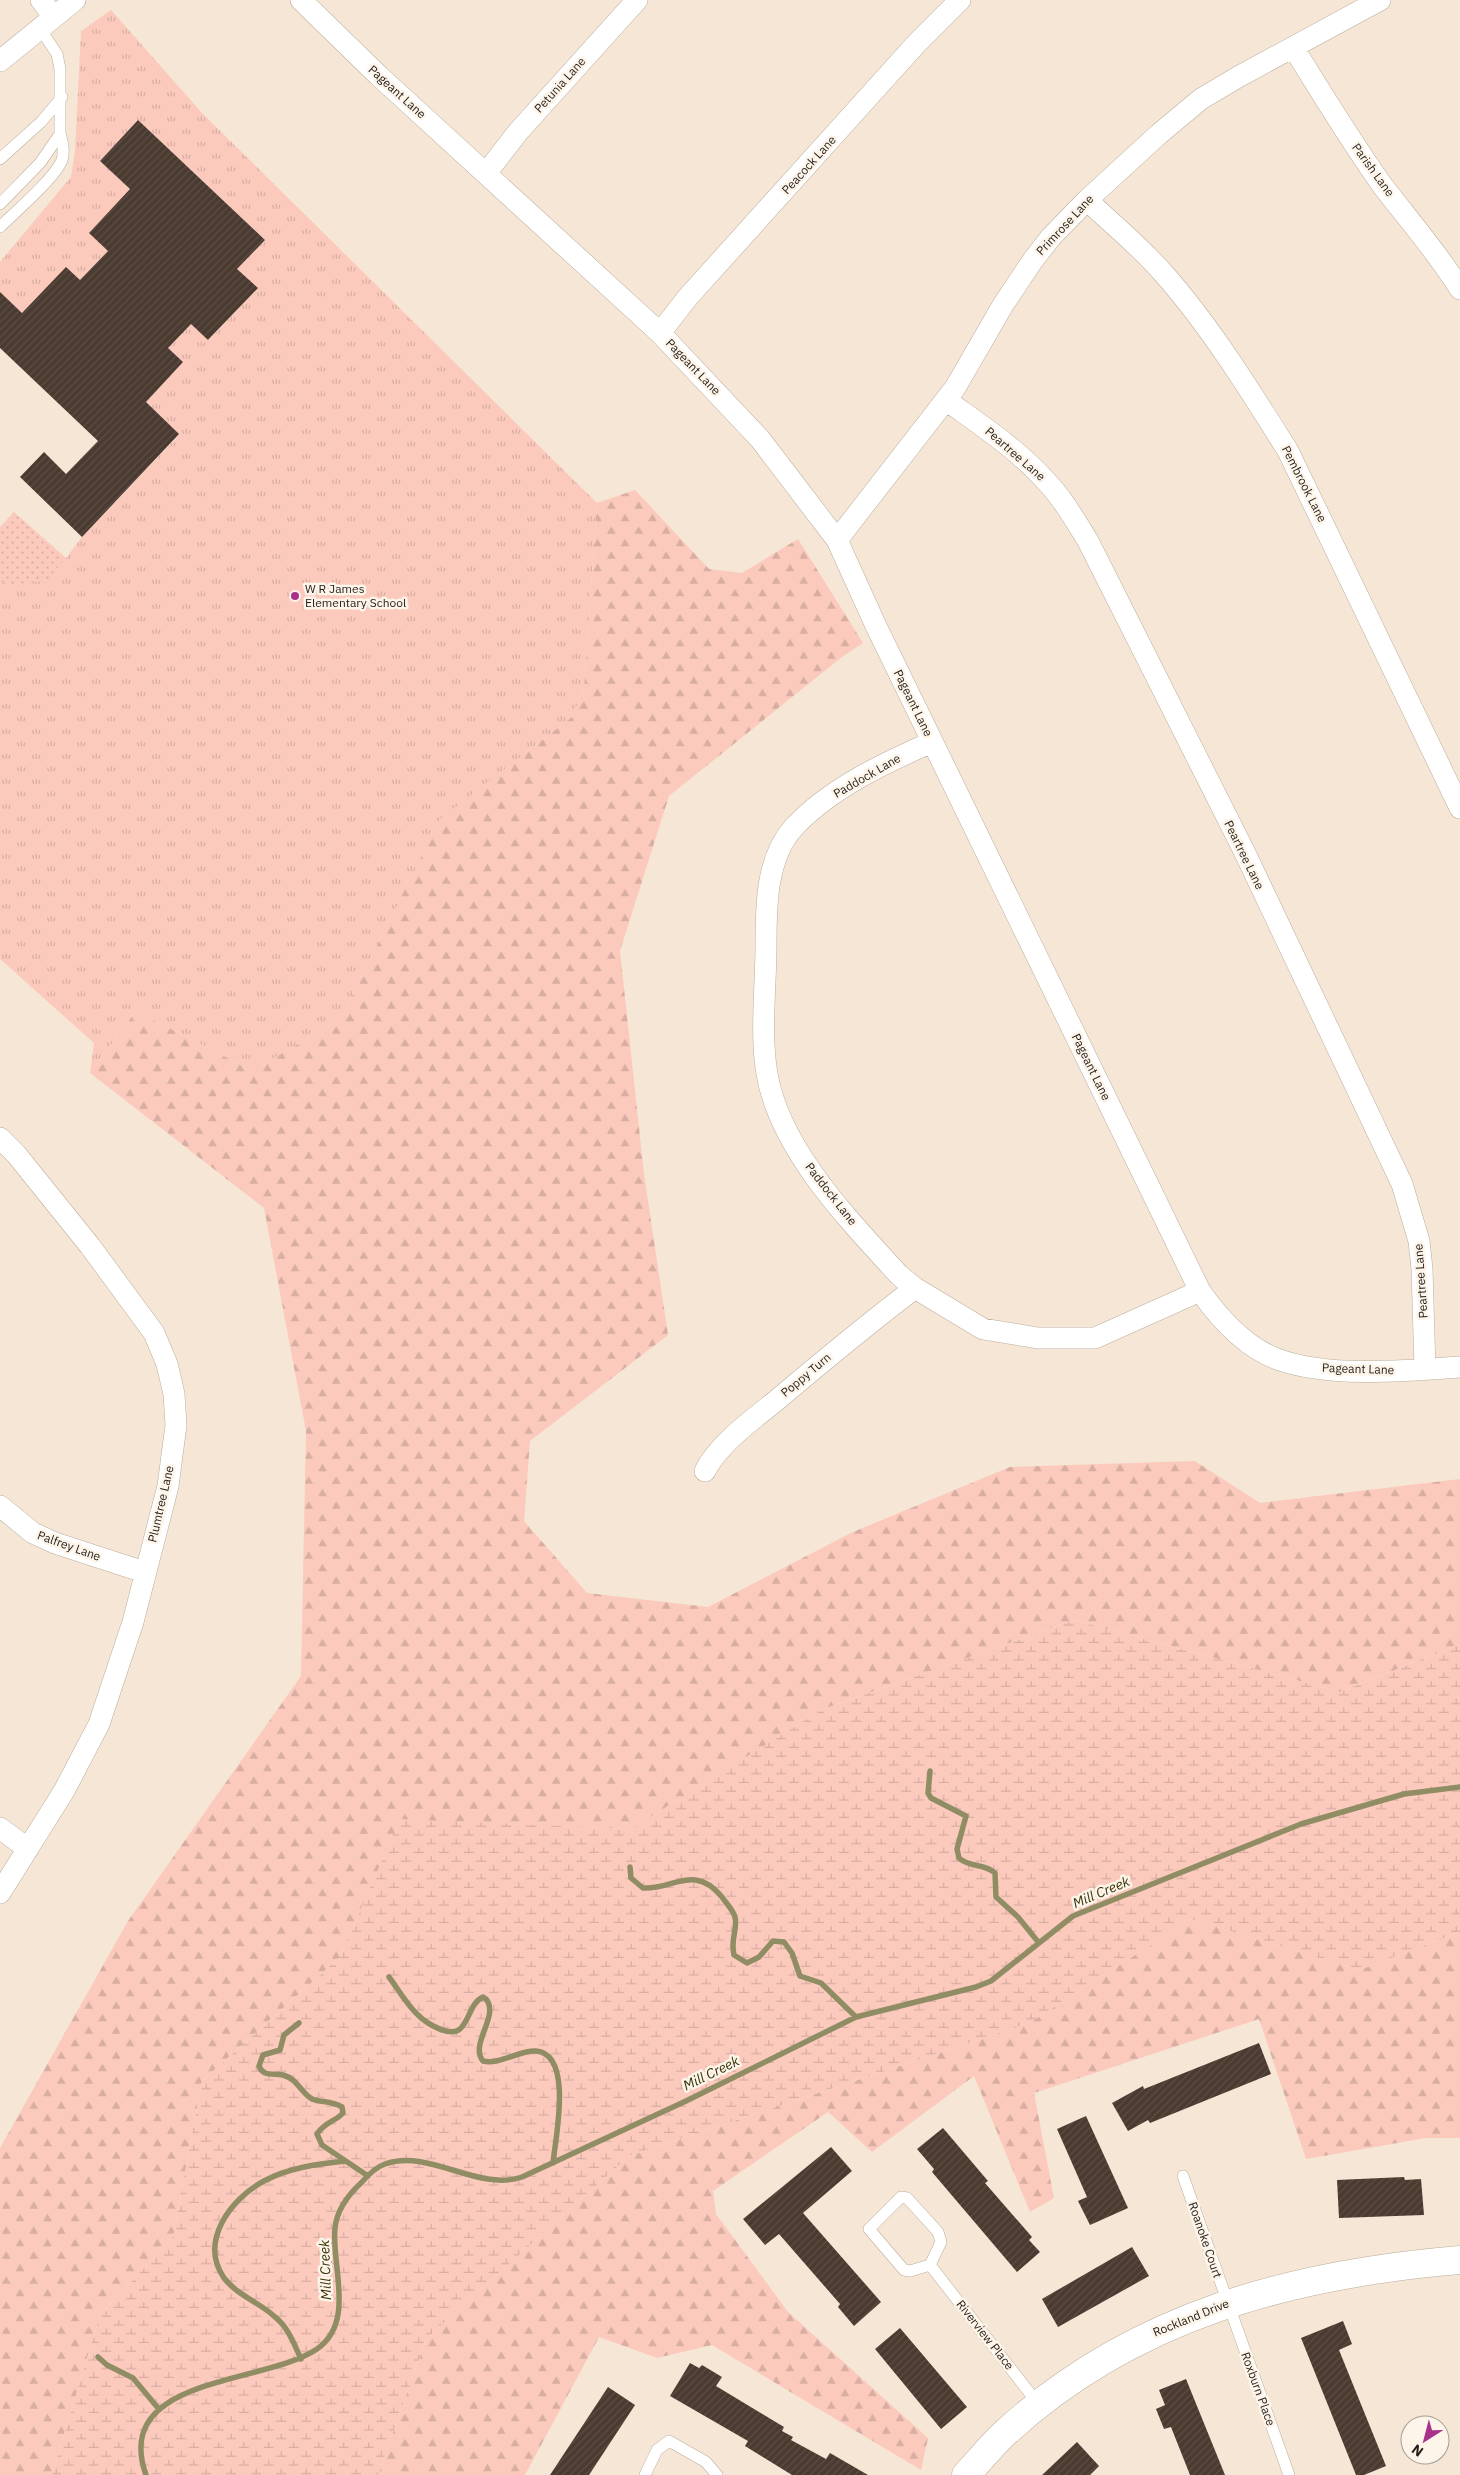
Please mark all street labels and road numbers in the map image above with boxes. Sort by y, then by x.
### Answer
street label: Petunia Lane [531,54,589,116]
street label: Pageant Lane [365,62,430,122]
street label: Peacock Lane [778,132,839,197]
street label: Parish Lane [1349,140,1398,200]
street label: Primrose Lane [1033,191,1097,258]
street label: Pageant Lane [663,335,724,398]
street label: Peartree Lane [982,423,1049,484]
street label: Pembrook Lane [1279,443,1330,525]
street label: Pageant Lane [891,667,936,739]
street label: Paddock Lane [830,750,903,801]
street label: Peartree Lane [1221,818,1268,892]
street label: Pageant Lane [1069,1031,1114,1103]
street label: Paddock Lane [802,1159,861,1228]
street label: Peartree Lane [1410,1243,1431,1319]
street label: Poppy Turn [778,1349,834,1400]
street label: Pageant Lane [1322,1360,1395,1377]
street label: Plumtree Lane [144,1464,177,1544]
street label: Palfrey Lane [35,1527,103,1564]
street label: Roanoke Court [1185,2200,1225,2280]
street label: Rockland Drive [1151,2295,1231,2340]
street label: Riverview Place [953,2297,1018,2373]
street label: Roxburn Place [1238,2350,1279,2428]

